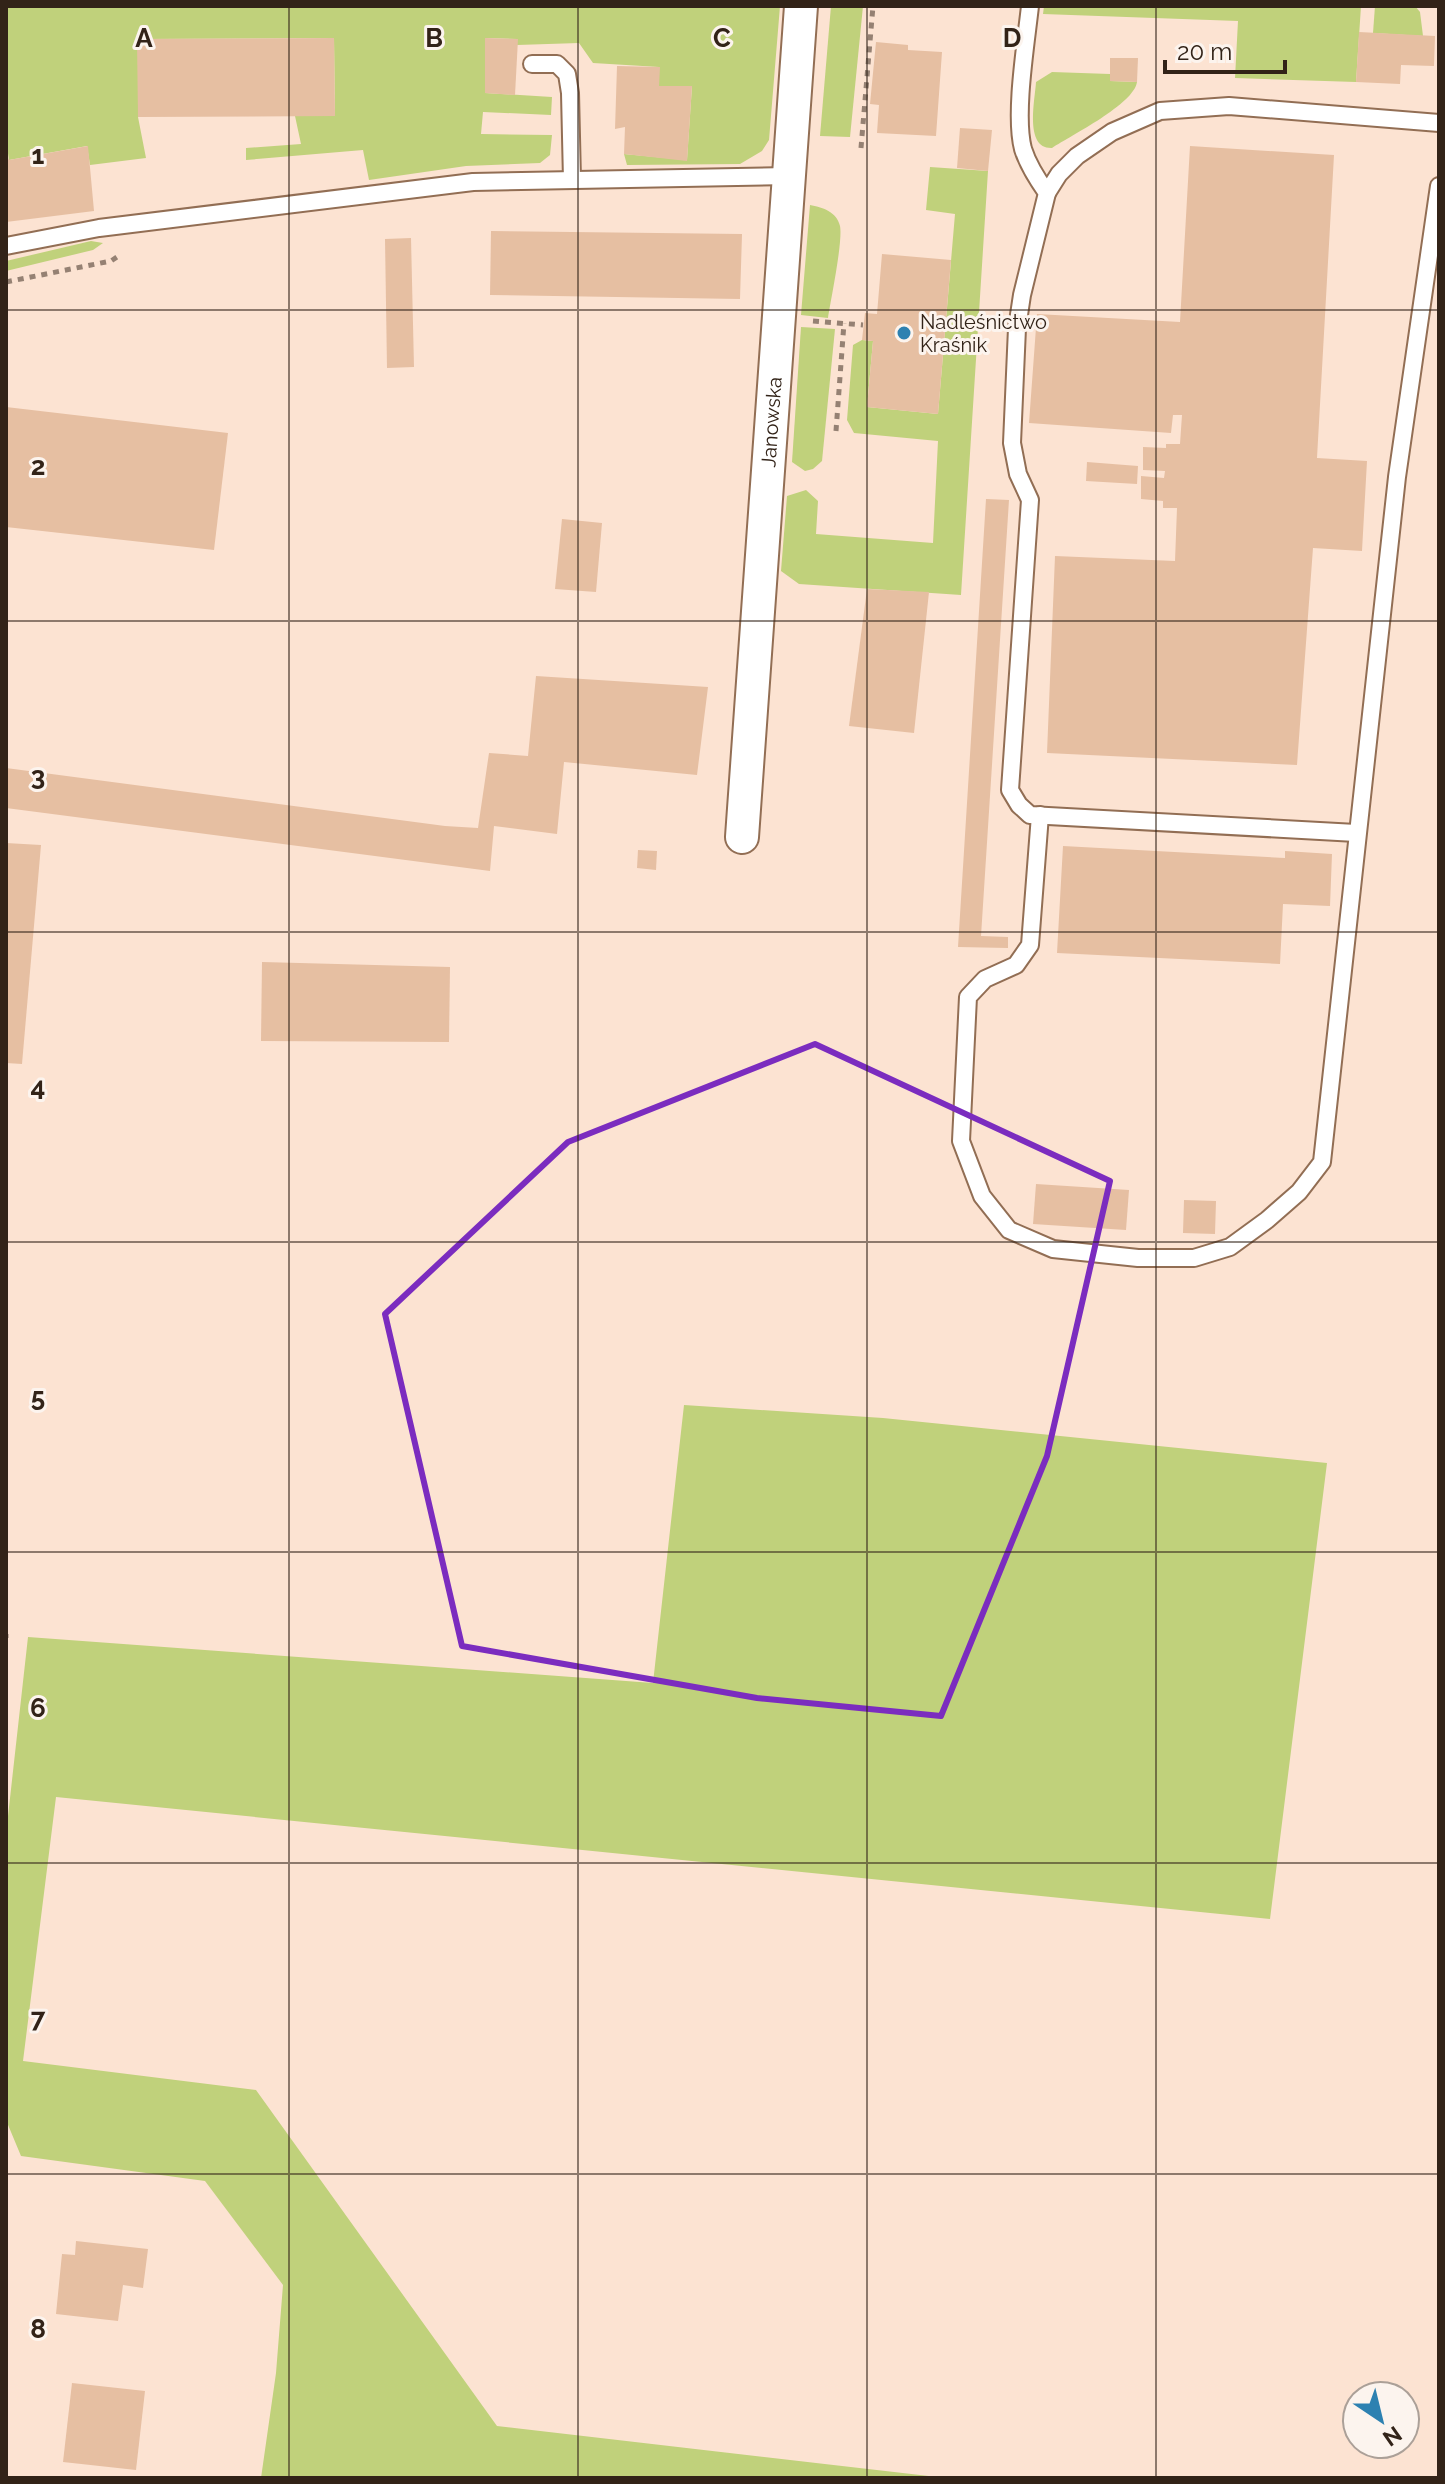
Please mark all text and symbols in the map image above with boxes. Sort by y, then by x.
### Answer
text: A [135,23,153,53]
text: B [425,23,443,53]
text: C [713,23,731,53]
text: D [1003,23,1021,53]
scale bar [1165,24,1285,74]
text: 20 m [1177,37,1232,66]
text: 1 [32,140,45,170]
place label: Nadleśnictwo Kraśnik [920,310,1047,357]
marker: Nadleśnictwo Kraśnik [895,324,913,342]
street label: Janowska [756,376,787,468]
text: 2 [31,451,45,481]
text: 3 [31,761,45,791]
text: 4 [31,1072,45,1102]
text: 5 [31,1382,45,1412]
text: 6 [30,1693,46,1723]
text: 7 [31,2003,46,2033]
text: 8 [30,2314,46,2344]
north arrow [1341,2380,1421,2460]
text: N [1378,2421,1407,2452]

